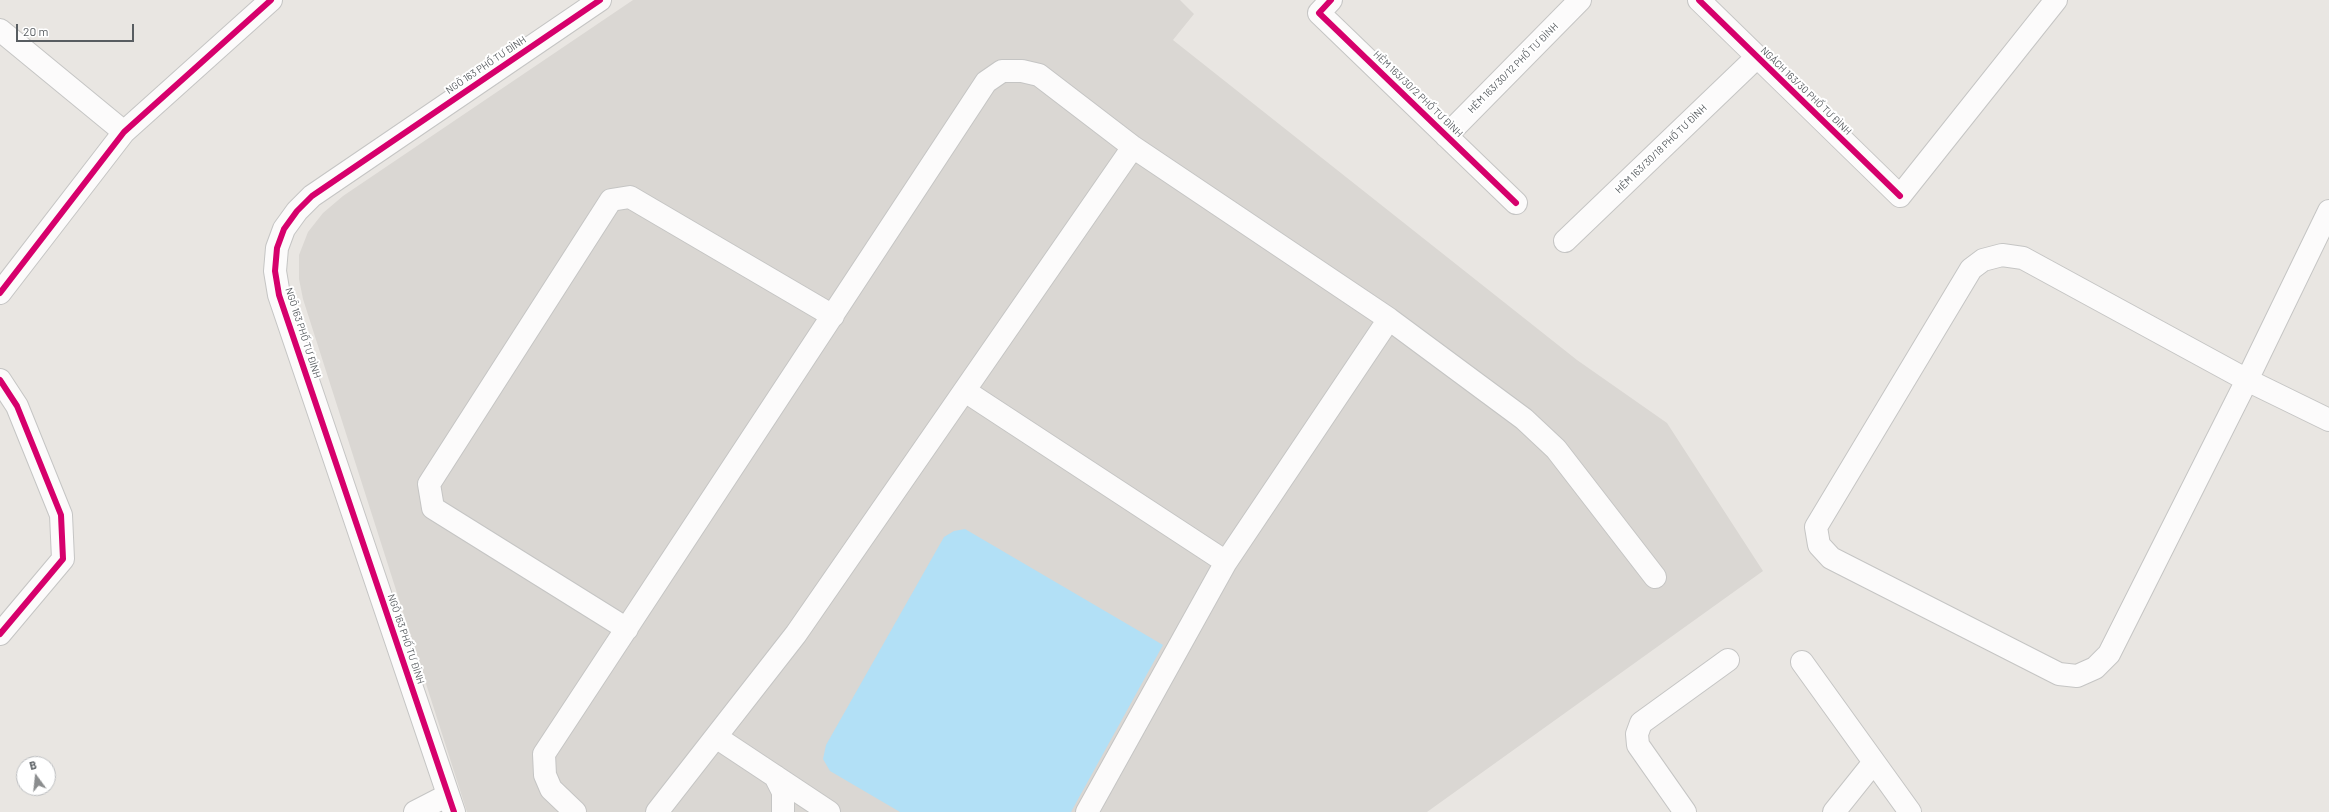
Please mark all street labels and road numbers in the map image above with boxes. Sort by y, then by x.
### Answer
street label: HẺM 163/30/12 PHỐ TƯ ĐÌNH [1465,20,1561,116]
street label: NGÕ 163 PHỐ TƯ ĐÌNH [443,34,529,96]
street label: NGÁCH 163/30 PHỐ TƯ ĐÌNH [1758,44,1854,138]
street label: HẺM 163/30/2 PHỐ TƯ ĐÌNH [1371,48,1465,140]
street label: HẺM 163/30/18 PHỐ TƯ ĐÌNH [1613,102,1709,196]
street label: NGÕ 163 PHỐ TƯ ĐÌNH [283,286,323,380]
street label: NGÕ 163 PHỐ TƯ ĐÌNH [385,592,427,686]

